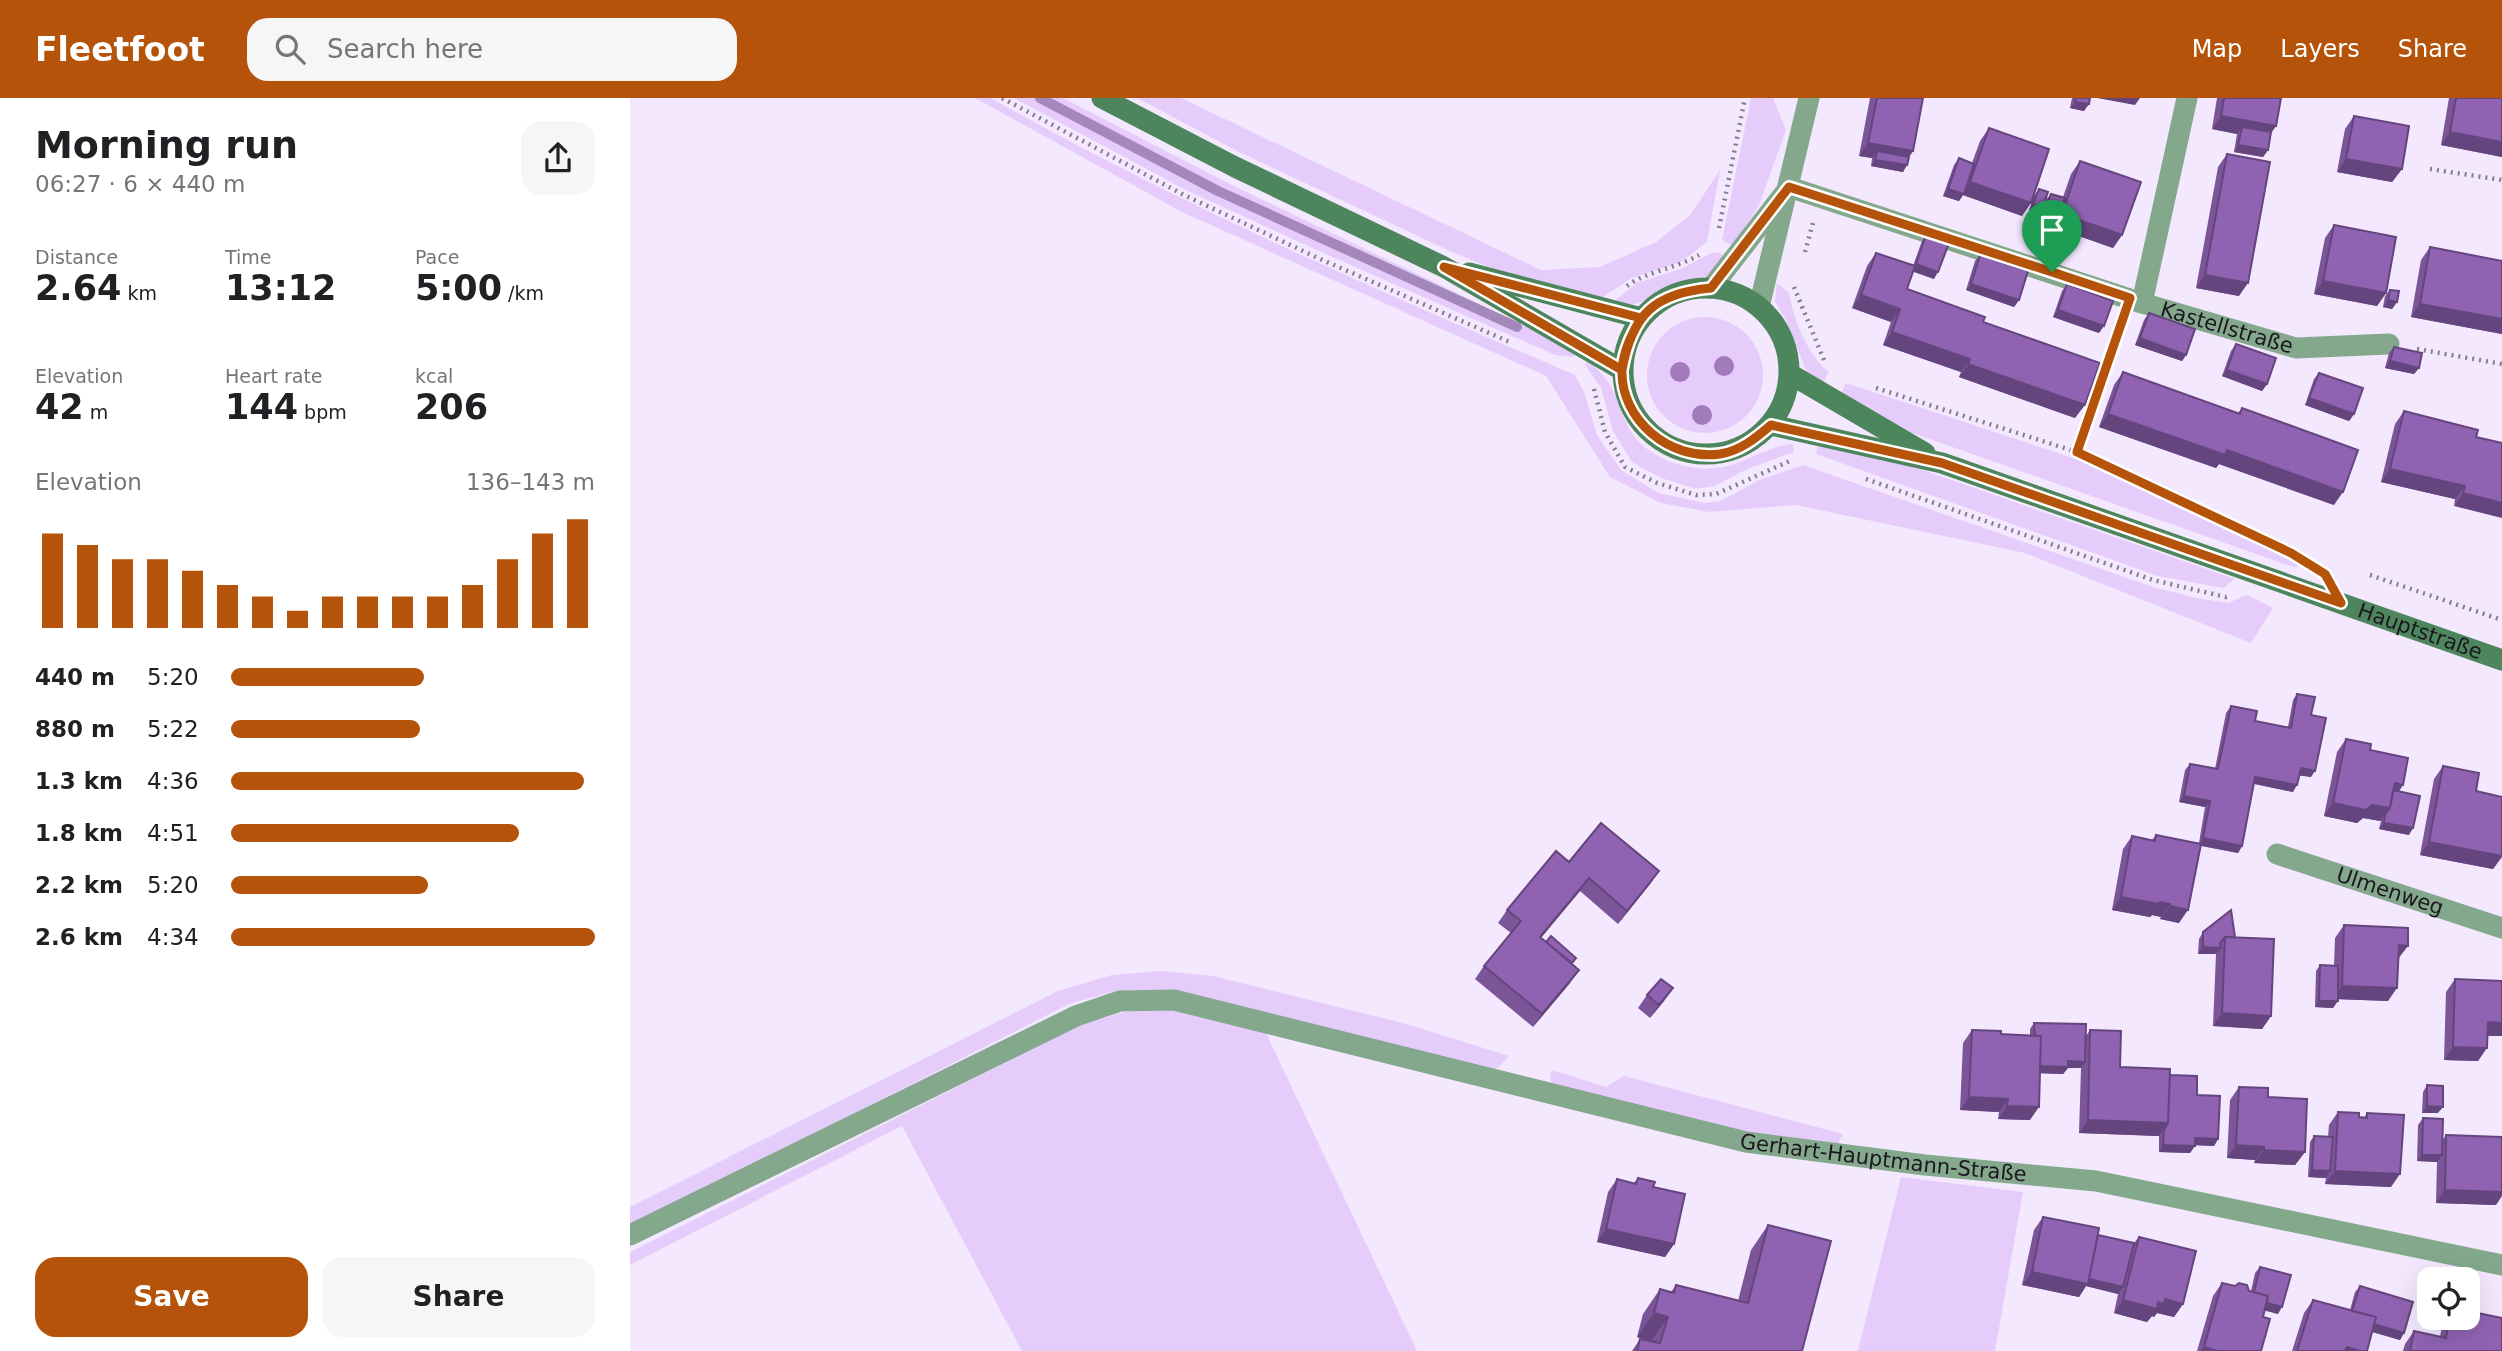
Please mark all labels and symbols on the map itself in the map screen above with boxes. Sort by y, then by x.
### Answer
pin [2022,200,2082,272]
street label: Kastellstraße [2158,297,2296,359]
street label: Hauptstraße [2355,598,2486,664]
street label: Ulmenweg [2333,862,2447,920]
street label: Gerhart-Hauptmann-Straße [1739,1129,2028,1186]

